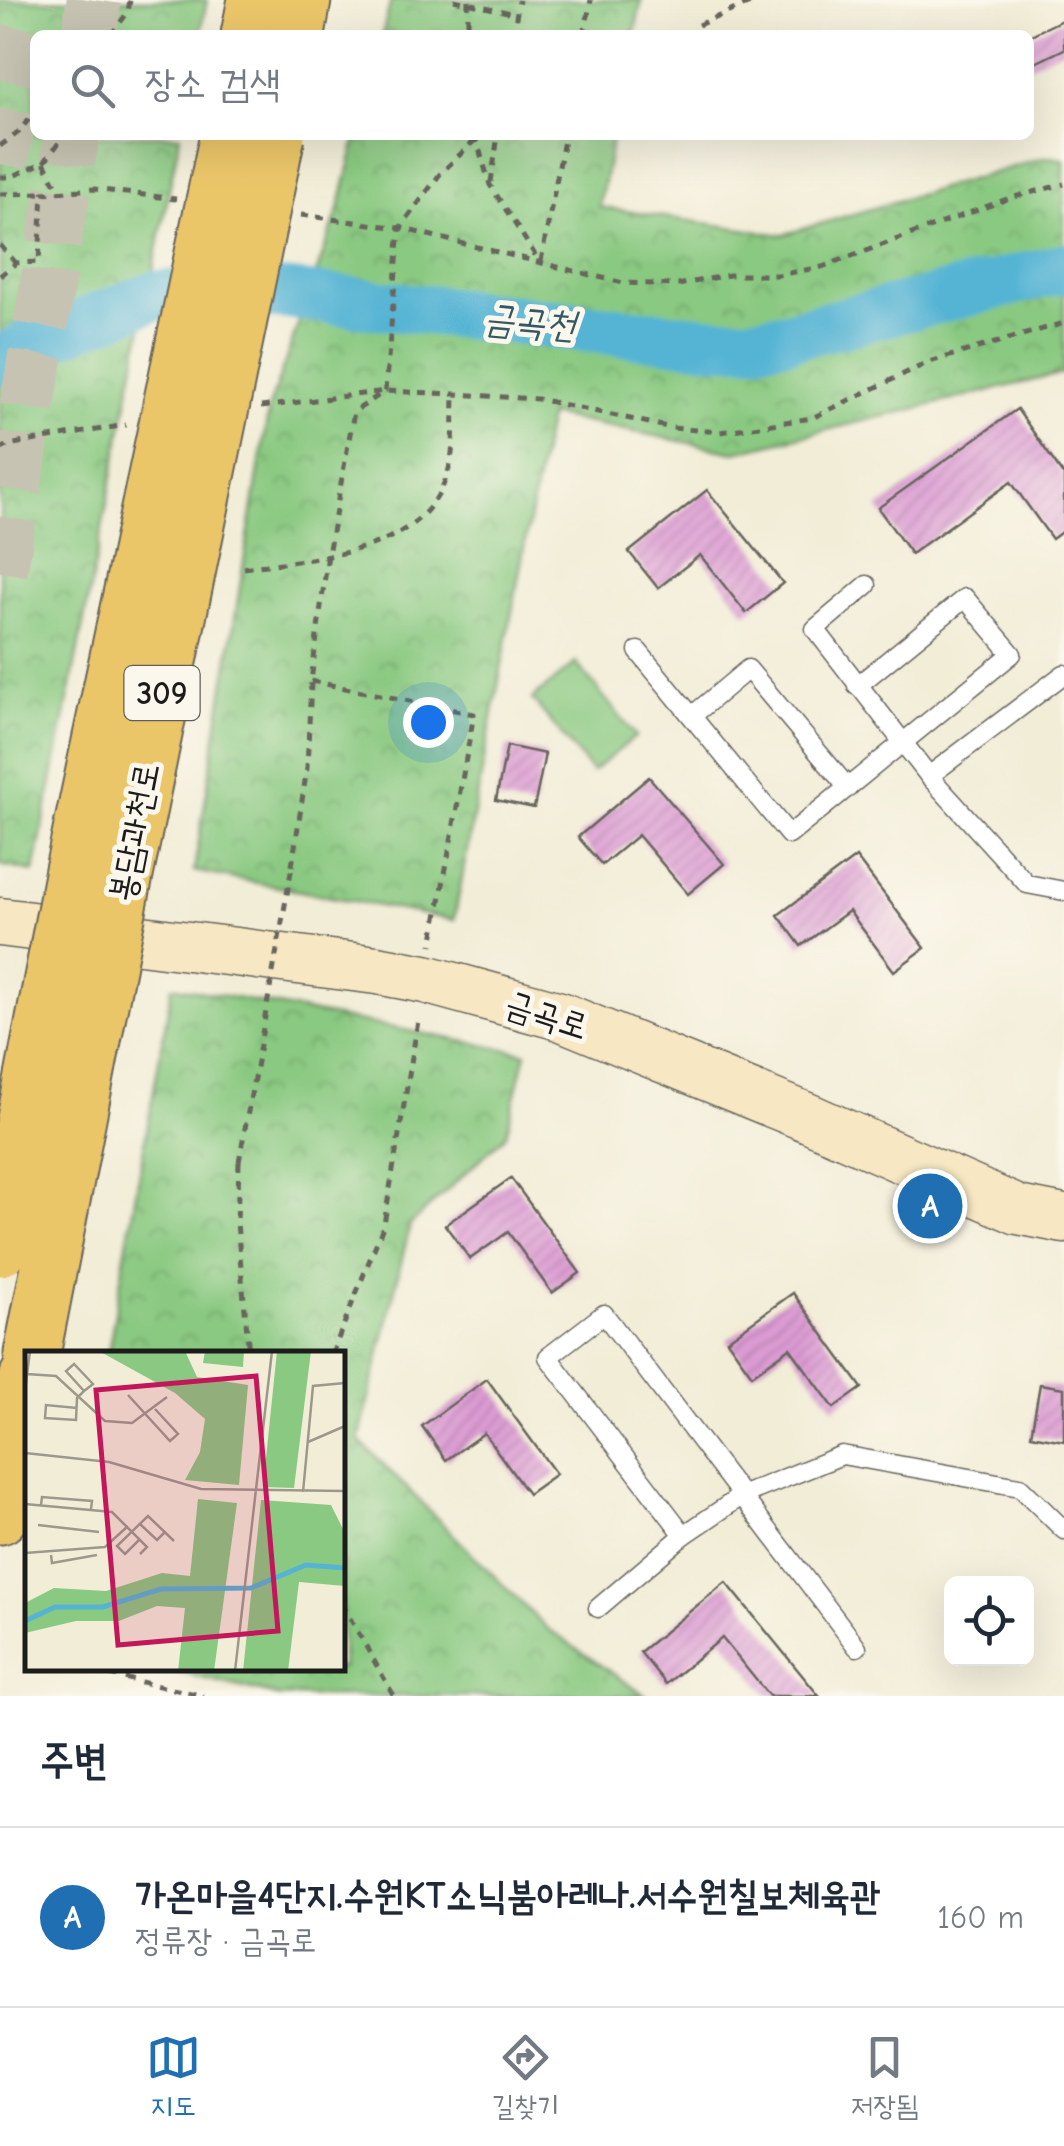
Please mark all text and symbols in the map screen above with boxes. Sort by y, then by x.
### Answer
search box [30,30,1034,140]
icon: search [65,58,120,113]
text: 장소 검색 [145,62,280,106]
water label: 금곡천 [482,296,581,348]
road number: 309 [124,666,200,720]
your location [403,697,454,748]
street label: 봉담과천로 [100,759,168,905]
street label: 금곡로 [500,982,594,1048]
pin: A [898,1168,962,1244]
inset map [25,1351,345,1671]
map controls [944,1576,1034,1666]
button: locate [944,1576,1034,1666]
text: 주변 [40,1736,108,1785]
text: 가온마을4단지.수원KT소닉붐아레나.서수원칠보체육관 [135,1874,881,1918]
text: A [64,1899,81,1936]
text: 160 m [937,1899,1024,1936]
text: 정류장 · 금곡로 [135,1922,317,1959]
tab: 지도 [146,2030,201,2125]
tab: 길찾기 [492,2030,559,2125]
tab: 저장됨 [851,2030,918,2125]

